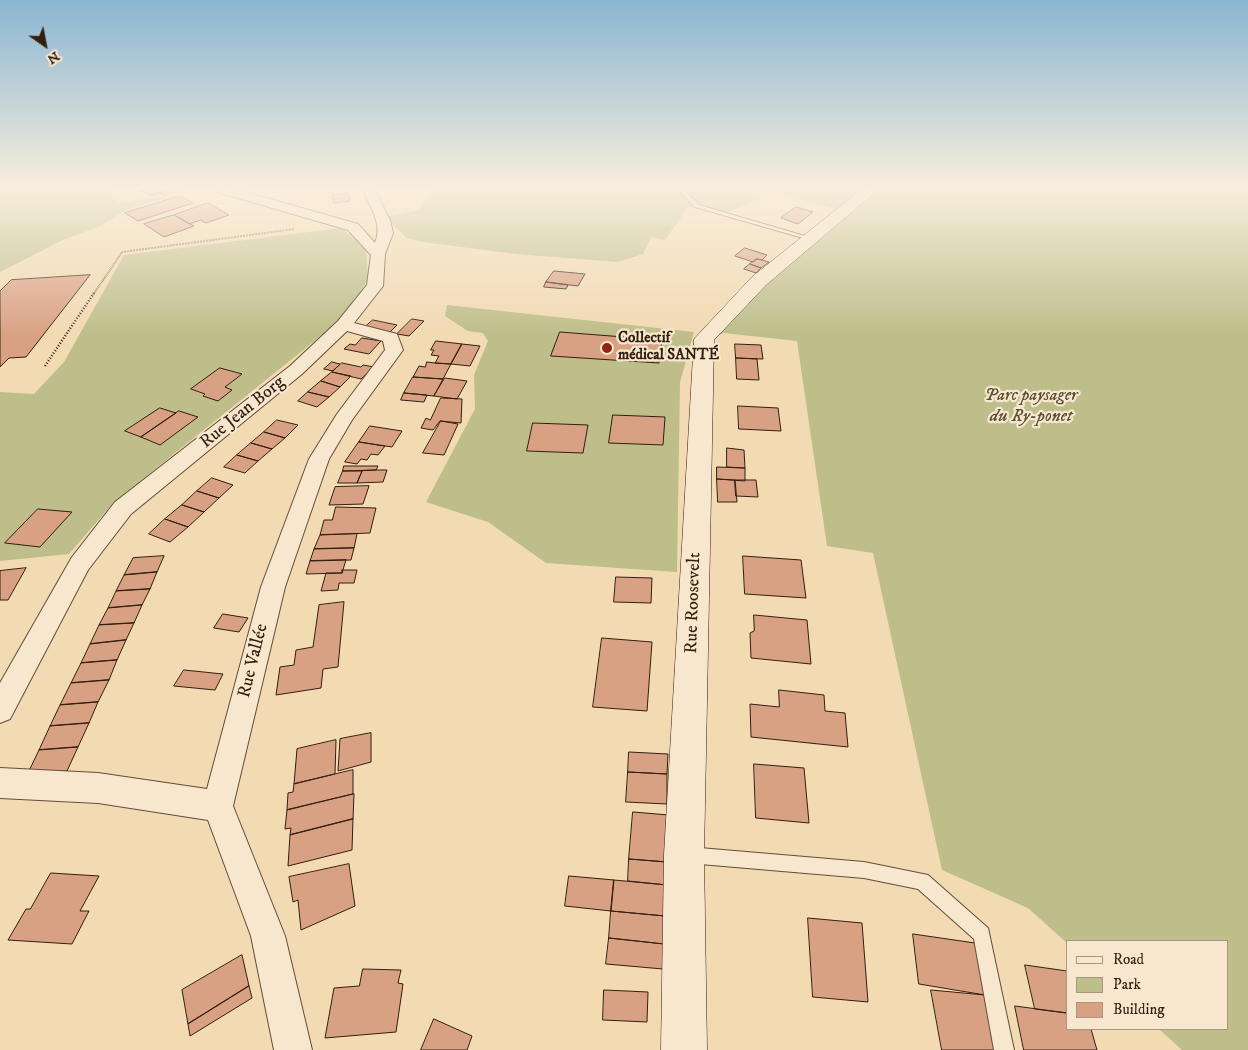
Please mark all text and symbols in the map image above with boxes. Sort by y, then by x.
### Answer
north arrow [20,20,70,70]
text: N [43,47,63,68]
place label: Collectif médical SANTÉ [618,330,719,365]
marker: Collectif médical SANTÉ [600,341,614,355]
street label: Rue Jean Borg [196,372,290,454]
park label: Parc paysager du Ry-ponet [985,385,1077,428]
street label: Rue Roosevelt [681,552,707,654]
street label: Rue Vallée [234,622,274,700]
legend [1066,940,1228,1030]
text: Road [1113,950,1144,969]
text: Park [1113,975,1141,994]
text: Building [1113,1000,1165,1019]

